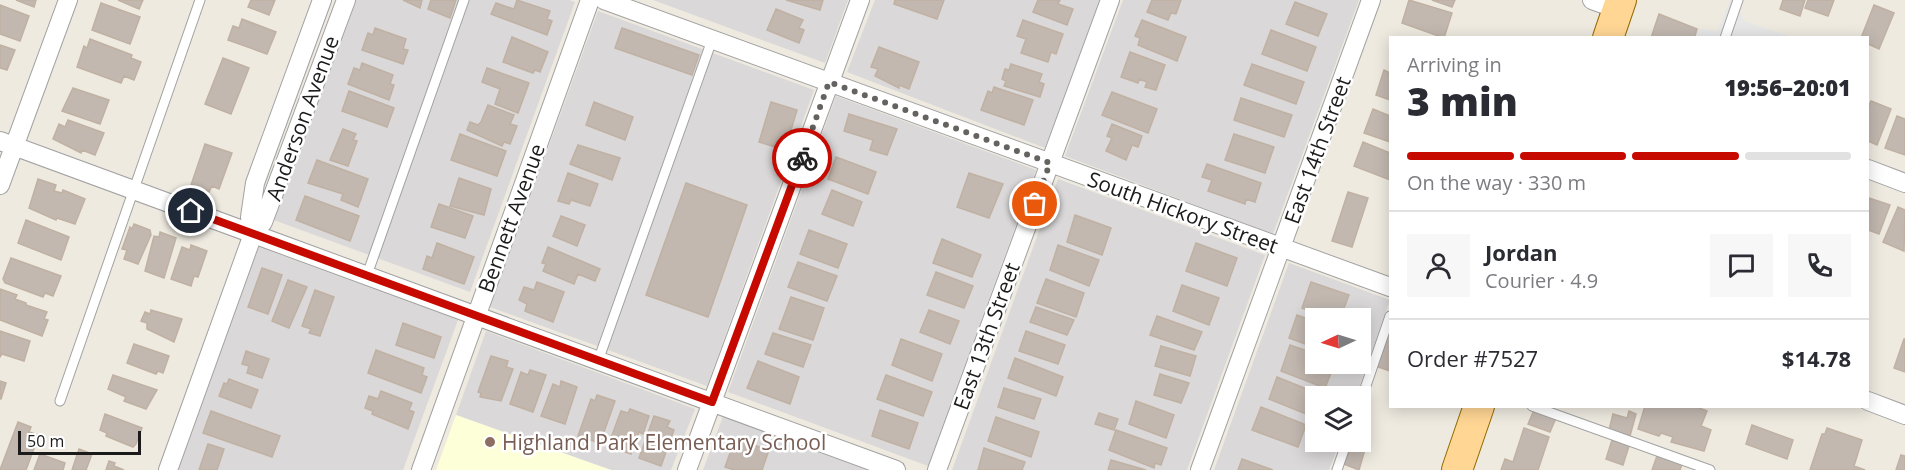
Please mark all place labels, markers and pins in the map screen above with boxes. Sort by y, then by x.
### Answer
pin [1009,178,1060,229]
pin [165,185,216,236]
place label: Highland Park Elementary School [502,428,826,456]
marker: Highland Park Elementary School [483,435,497,449]

